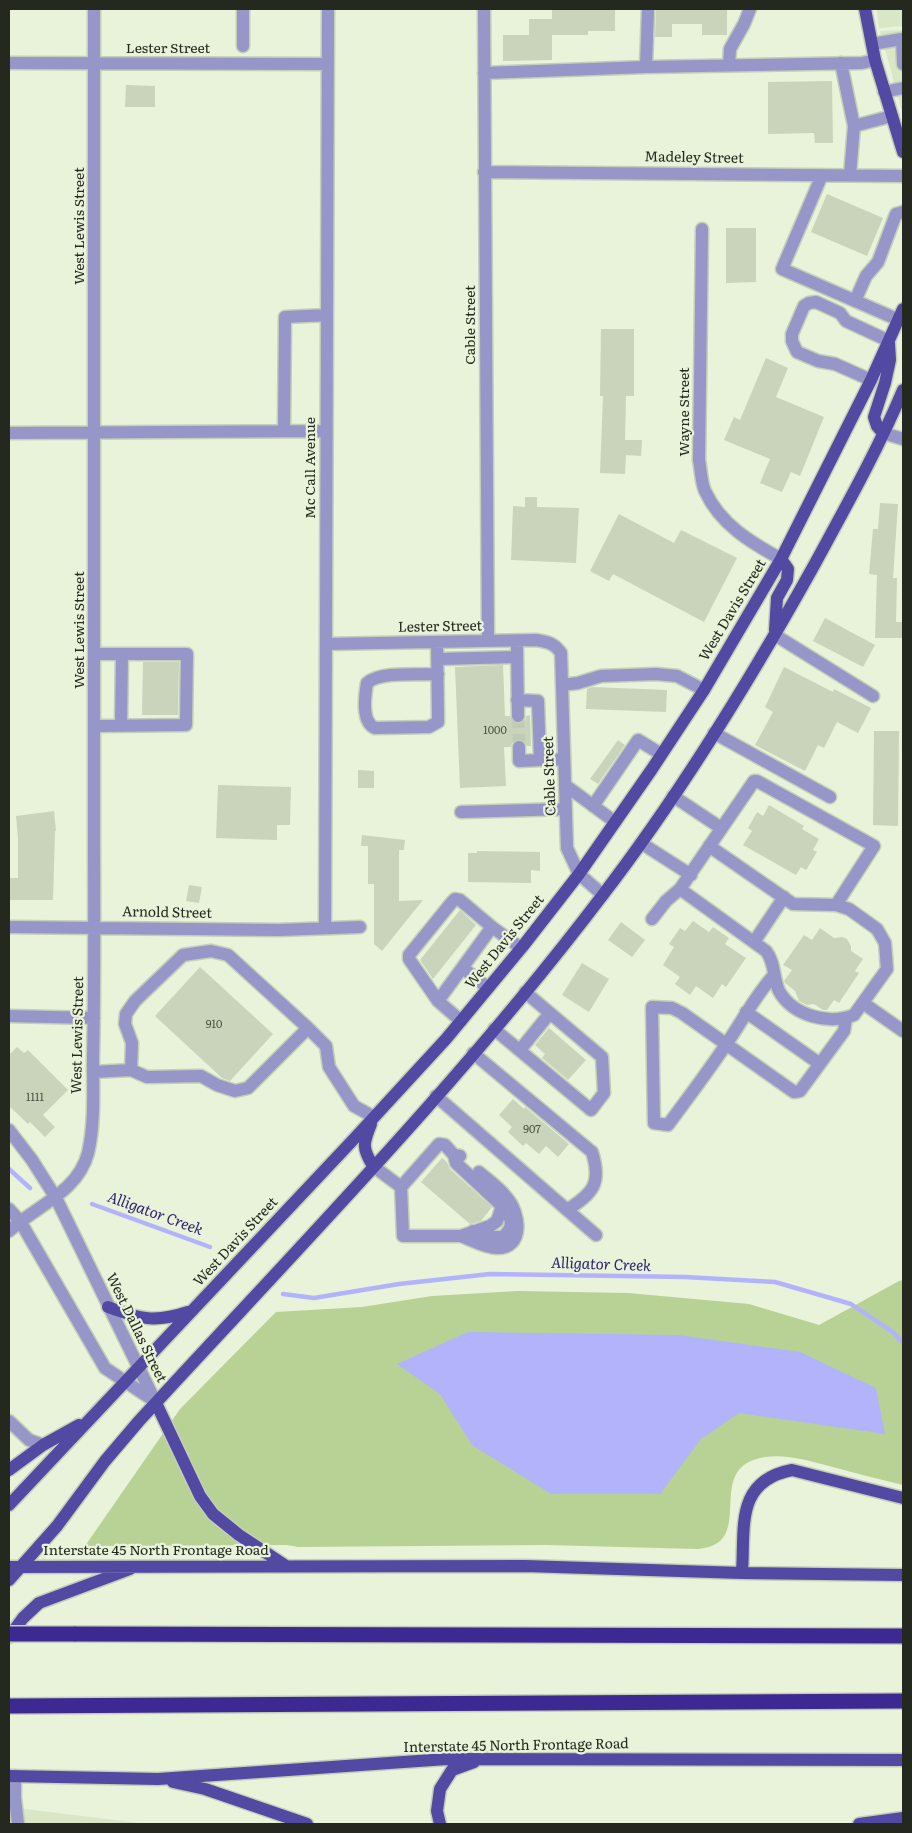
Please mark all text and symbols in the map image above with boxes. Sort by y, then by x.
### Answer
street label: Lester Street [126,41,210,57]
street label: Madeley Street [644,149,744,167]
street label: West Lewis Street [72,167,88,285]
street label: Cable Street [463,285,479,365]
street label: Wayne Street [677,367,693,457]
street label: Mc Call Avenue [303,417,319,519]
street label: West Davis Street [696,556,770,664]
street label: West Lewis Street [72,571,88,689]
street label: Lester Street [398,618,482,636]
house number: 1000 [483,724,507,738]
street label: Cable Street [540,736,560,816]
street label: West Davis Street [462,892,548,992]
street label: Arnold Street [122,904,212,922]
street label: West Lewis Street [69,976,87,1094]
house number: 910 [206,1018,222,1032]
house number: 1111 [26,1091,44,1105]
house number: 907 [523,1123,541,1137]
water label: Alligator Creek [105,1188,205,1240]
street label: West Davis Street [190,1194,282,1290]
water label: Alligator Creek [550,1254,652,1276]
street label: West Dallas Street [102,1270,170,1386]
street label: Interstate 45 North Frontage Road [43,1543,269,1559]
street label: Interstate 45 North Frontage Road [403,1736,629,1756]

